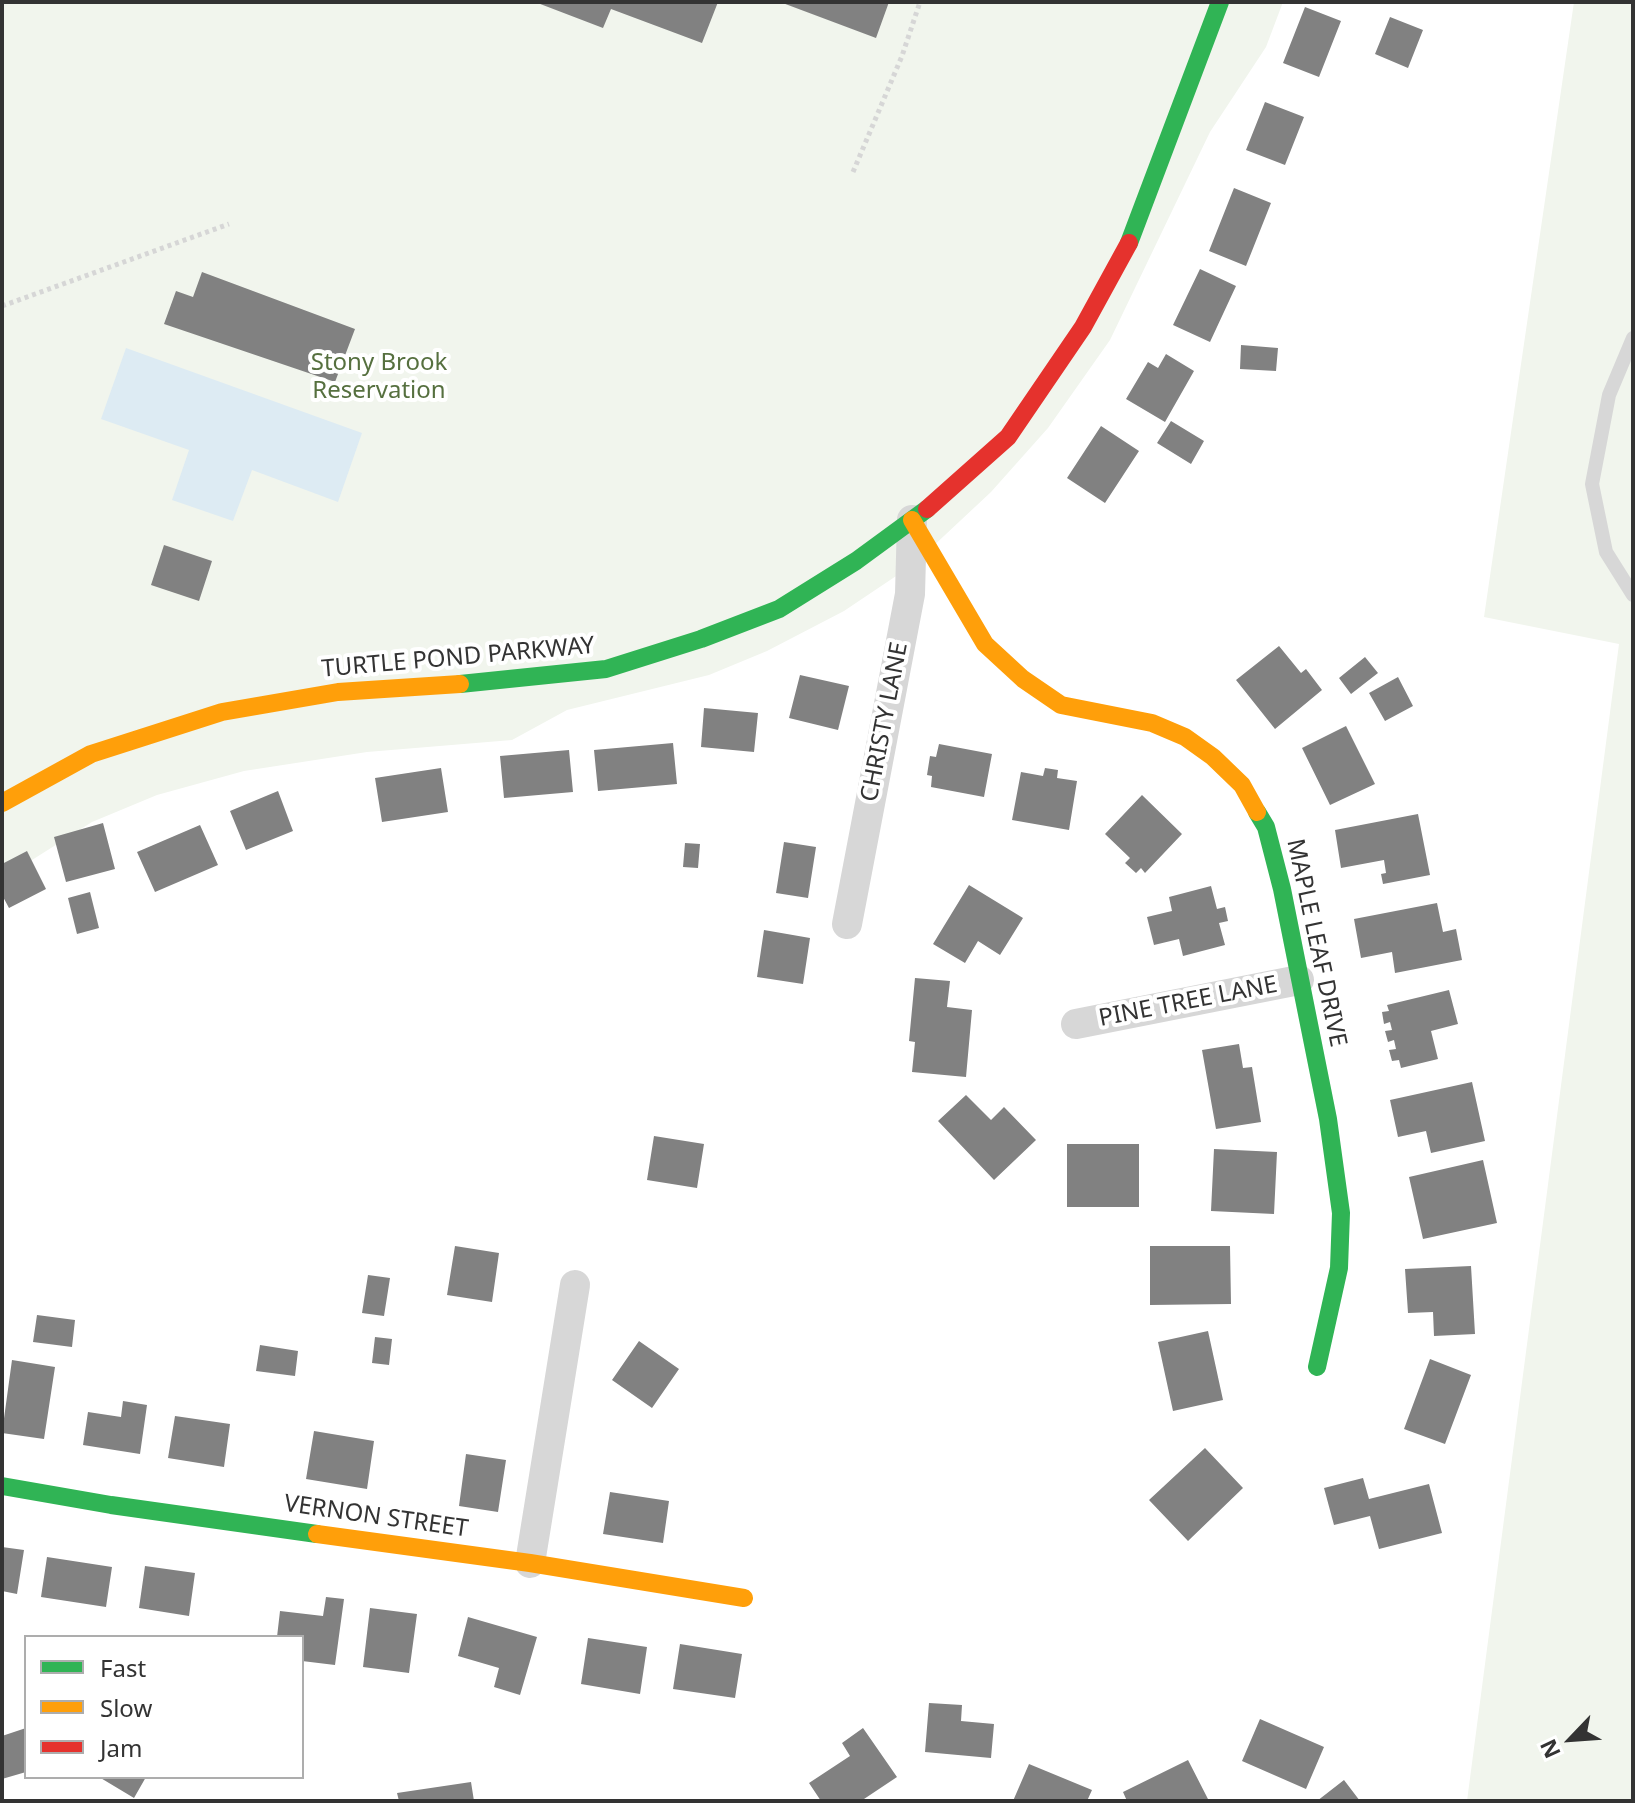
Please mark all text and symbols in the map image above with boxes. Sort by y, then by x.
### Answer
park label: Stony Brook Reservation [311,349,447,405]
street label: TURTLE POND PARKWAY [320,632,596,684]
street label: CHRISTY LANE [855,640,915,804]
street label: MAPLE LEAF DRIVE [1280,836,1352,1050]
street label: PINE TREE LANE [1096,971,1280,1033]
street label: VERNON STREET [282,1490,470,1544]
legend [24,1635,304,1779]
text: Fast [100,1651,146,1684]
text: Slow [100,1691,152,1724]
north arrow [1531,1699,1611,1779]
text: Jam [100,1731,142,1764]
text: N [1532,1735,1567,1764]

